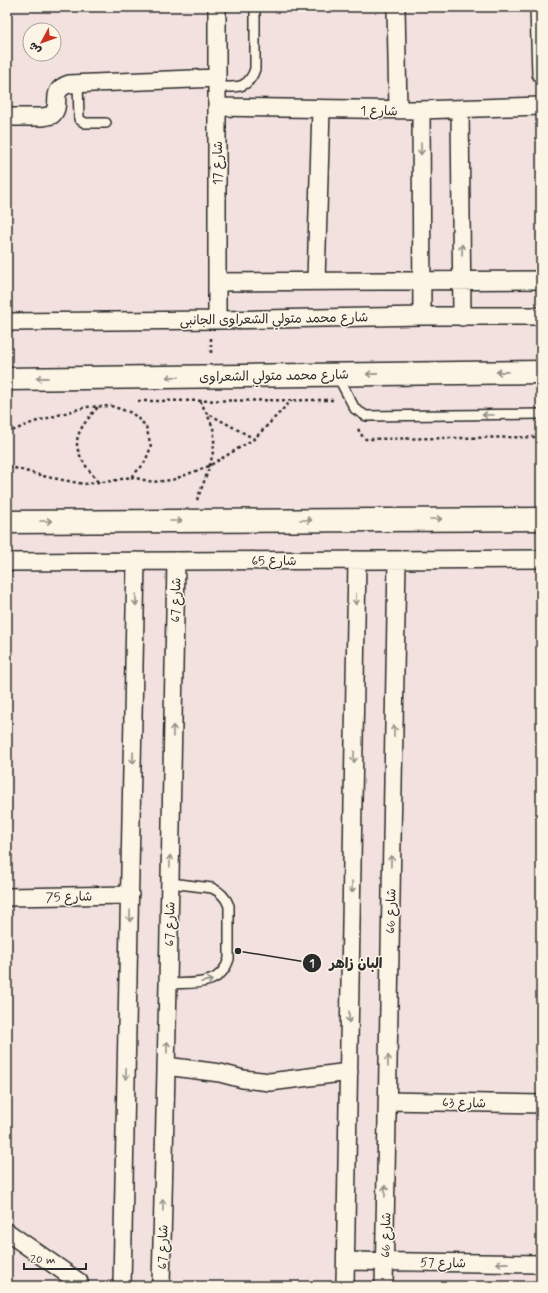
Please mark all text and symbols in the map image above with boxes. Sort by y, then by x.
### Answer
north arrow [22,22,62,62]
text: ش [26,39,44,57]
street label: شارع 1 [360,103,398,120]
street label: شارع 17 [210,141,227,185]
one-way arrow [417,142,425,155]
one-way arrow [458,244,466,257]
street label: شارع محمد متولي الشعراوى الجانبى [180,309,368,332]
street label: شارع محمد متولي الشعراوى [199,367,349,388]
one-way arrow [496,368,509,376]
one-way arrow [366,370,379,378]
one-way arrow [166,373,179,381]
one-way arrow [36,374,49,382]
one-way arrow [482,411,495,419]
one-way arrow [429,515,442,523]
one-way arrow [299,516,312,524]
one-way arrow [39,517,52,525]
one-way arrow [169,517,182,525]
street label: شارع 65 [251,553,297,570]
street label: شارع 67 [168,577,185,623]
one-way arrow [352,592,360,605]
one-way arrow [132,593,139,606]
one-way arrow [169,725,176,738]
one-way arrow [390,725,397,738]
one-way arrow [350,750,357,763]
one-way arrow [129,751,137,764]
one-way arrow [167,855,174,868]
one-way arrow [387,855,395,868]
one-way arrow [348,880,355,893]
street label: شارع 66 [383,888,400,934]
street label: شارع 75 [46,889,92,906]
street label: شارع 67 [162,901,179,947]
one-way arrow [126,909,134,922]
callout: البان زاهر [302,950,391,976]
text: البان زاهر [328,955,383,973]
text: 1 [309,956,315,972]
one-way arrow [200,976,213,984]
one-way arrow [346,1010,353,1023]
one-way arrow [163,1041,170,1054]
one-way arrow [384,1055,392,1068]
one-way arrow [123,1067,130,1080]
street label: شارع 63 [442,1095,486,1112]
one-way arrow [382,1185,389,1198]
one-way arrow [159,1199,167,1212]
street label: شارع 66 [378,1212,395,1258]
street label: شارع 67 [155,1224,172,1270]
scale bar [24,1245,86,1271]
text: 20 m [30,1252,56,1268]
street label: شارع 57 [420,1255,466,1272]
one-way arrow [496,1259,509,1267]

